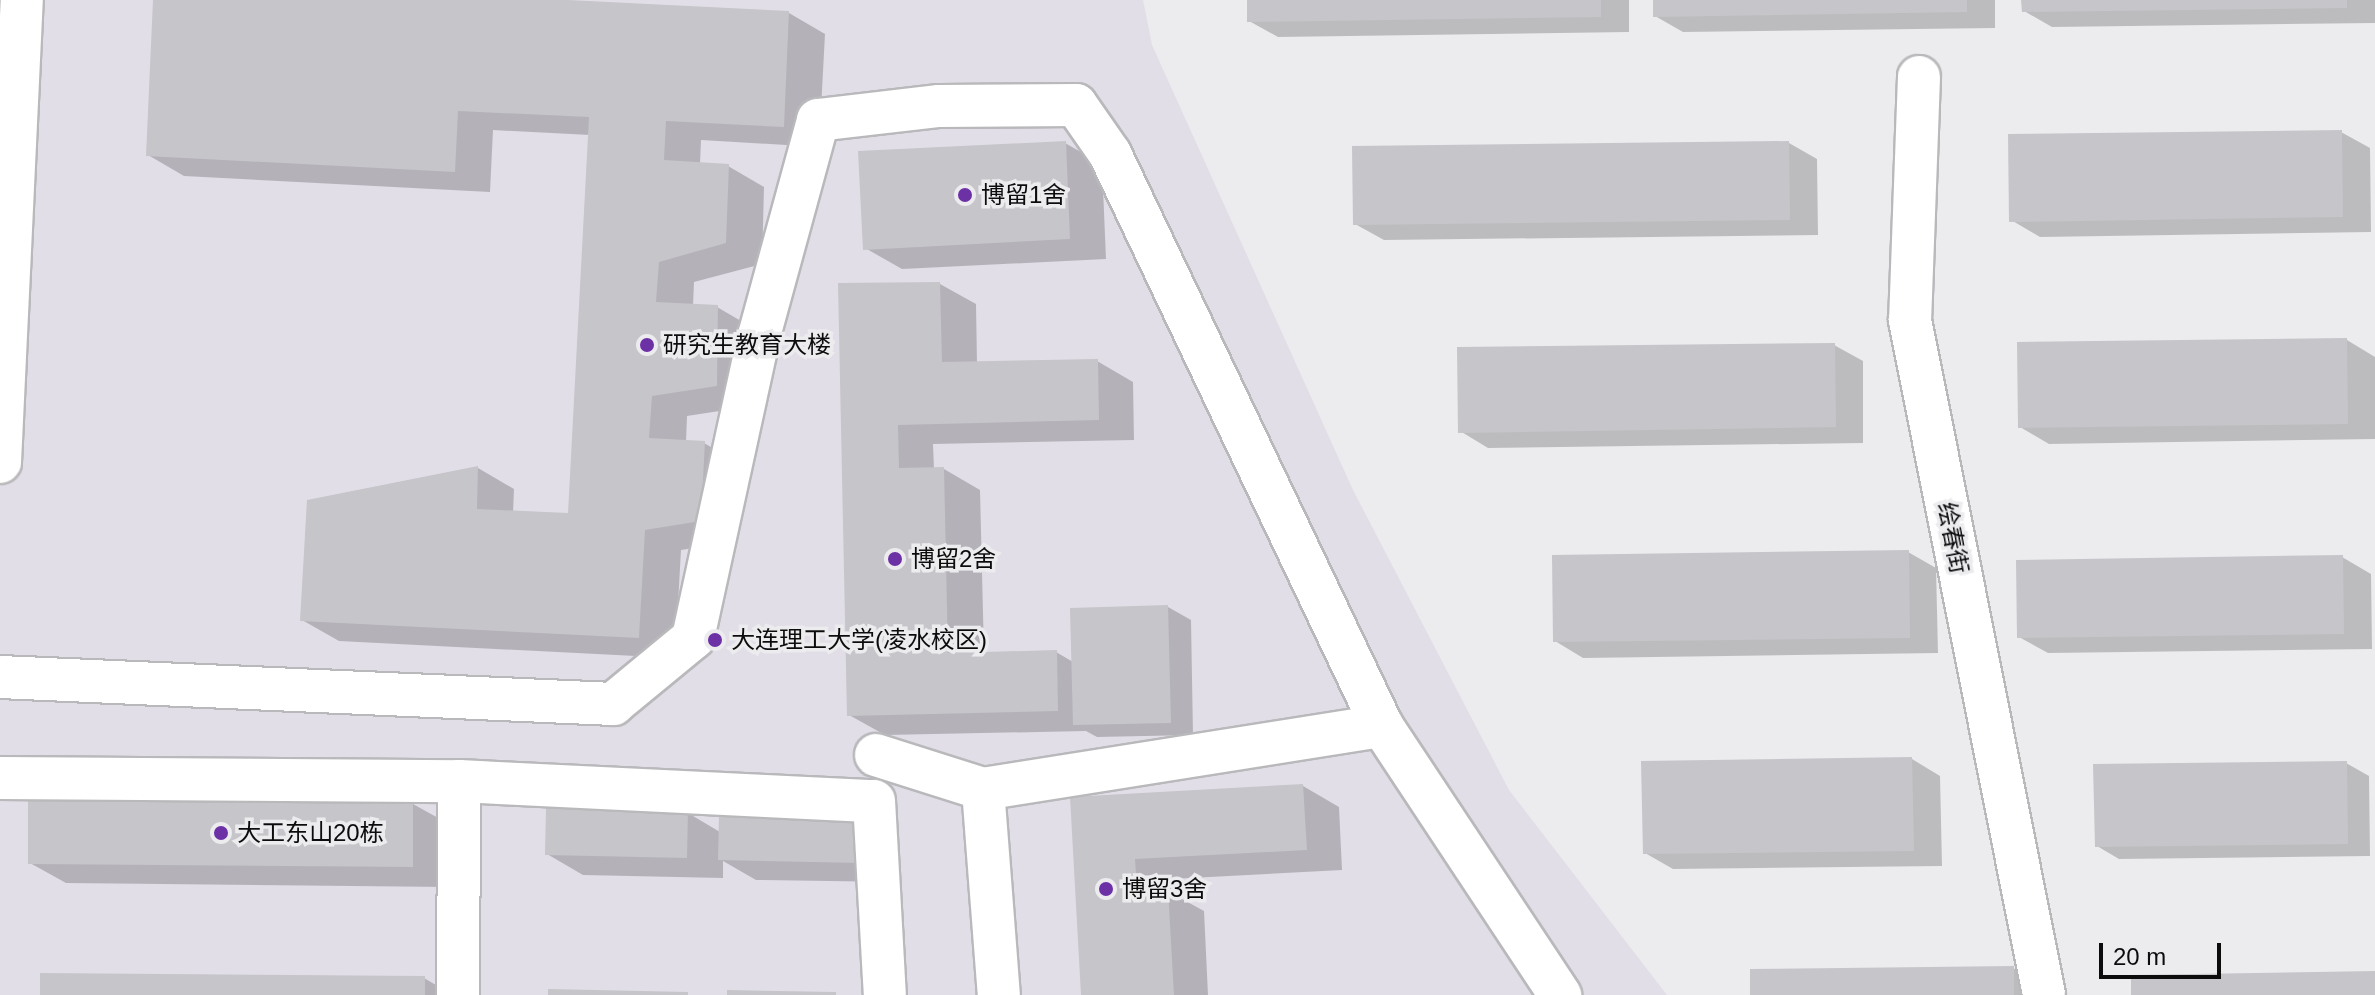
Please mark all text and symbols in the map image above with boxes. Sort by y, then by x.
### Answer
place label: 博留1舍 [981,181,1066,209]
marker: 博留1舍 [956,186,974,204]
place label: 研究生教育大楼 [663,331,831,359]
marker: 研究生教育大楼 [638,336,656,354]
street label: 绘春街 [1932,500,1974,576]
place label: 博留2舍 [911,545,996,573]
marker: 博留2舍 [886,550,904,568]
place label: 大连理工大学(凌水校区) [731,626,987,654]
marker: 大连理工大学(凌水校区) [706,631,724,649]
place label: 大工东山20栋 [237,819,384,847]
marker: 大工东山20栋 [212,824,230,842]
place label: 博留3舍 [1122,875,1207,903]
marker: 博留3舍 [1097,880,1115,898]
scale bar [2103,927,2225,977]
text: 20 m [2113,943,2166,970]

